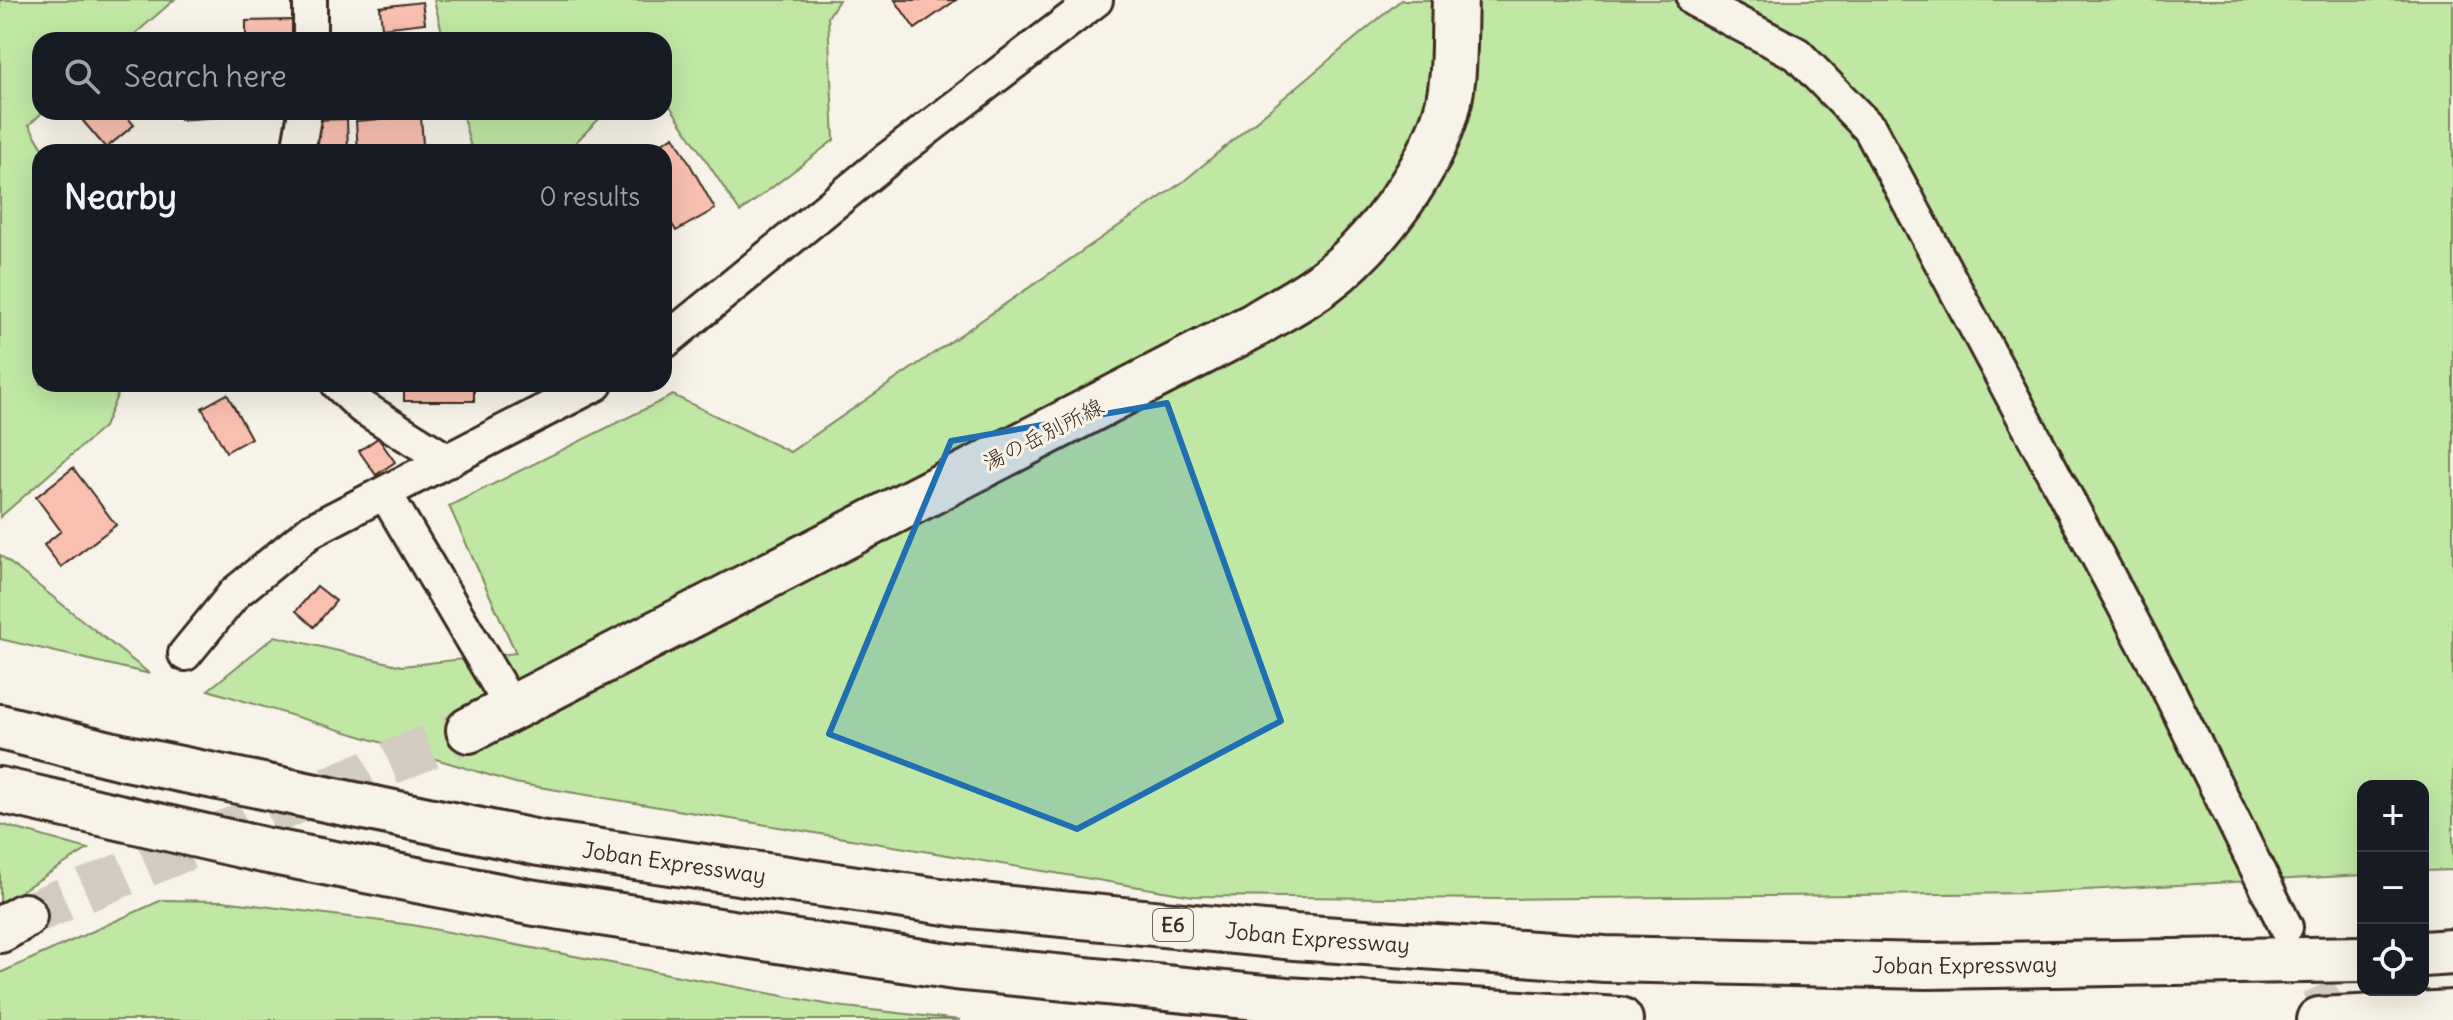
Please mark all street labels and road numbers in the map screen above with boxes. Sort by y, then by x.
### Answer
street label: 湯の岳別所線 [978,392,1108,476]
street label: Joban Expressway [581,835,768,890]
road number: E6 [1153,909,1193,941]
street label: Joban Expressway [1224,916,1411,959]
street label: Joban Expressway [1872,950,2057,980]

